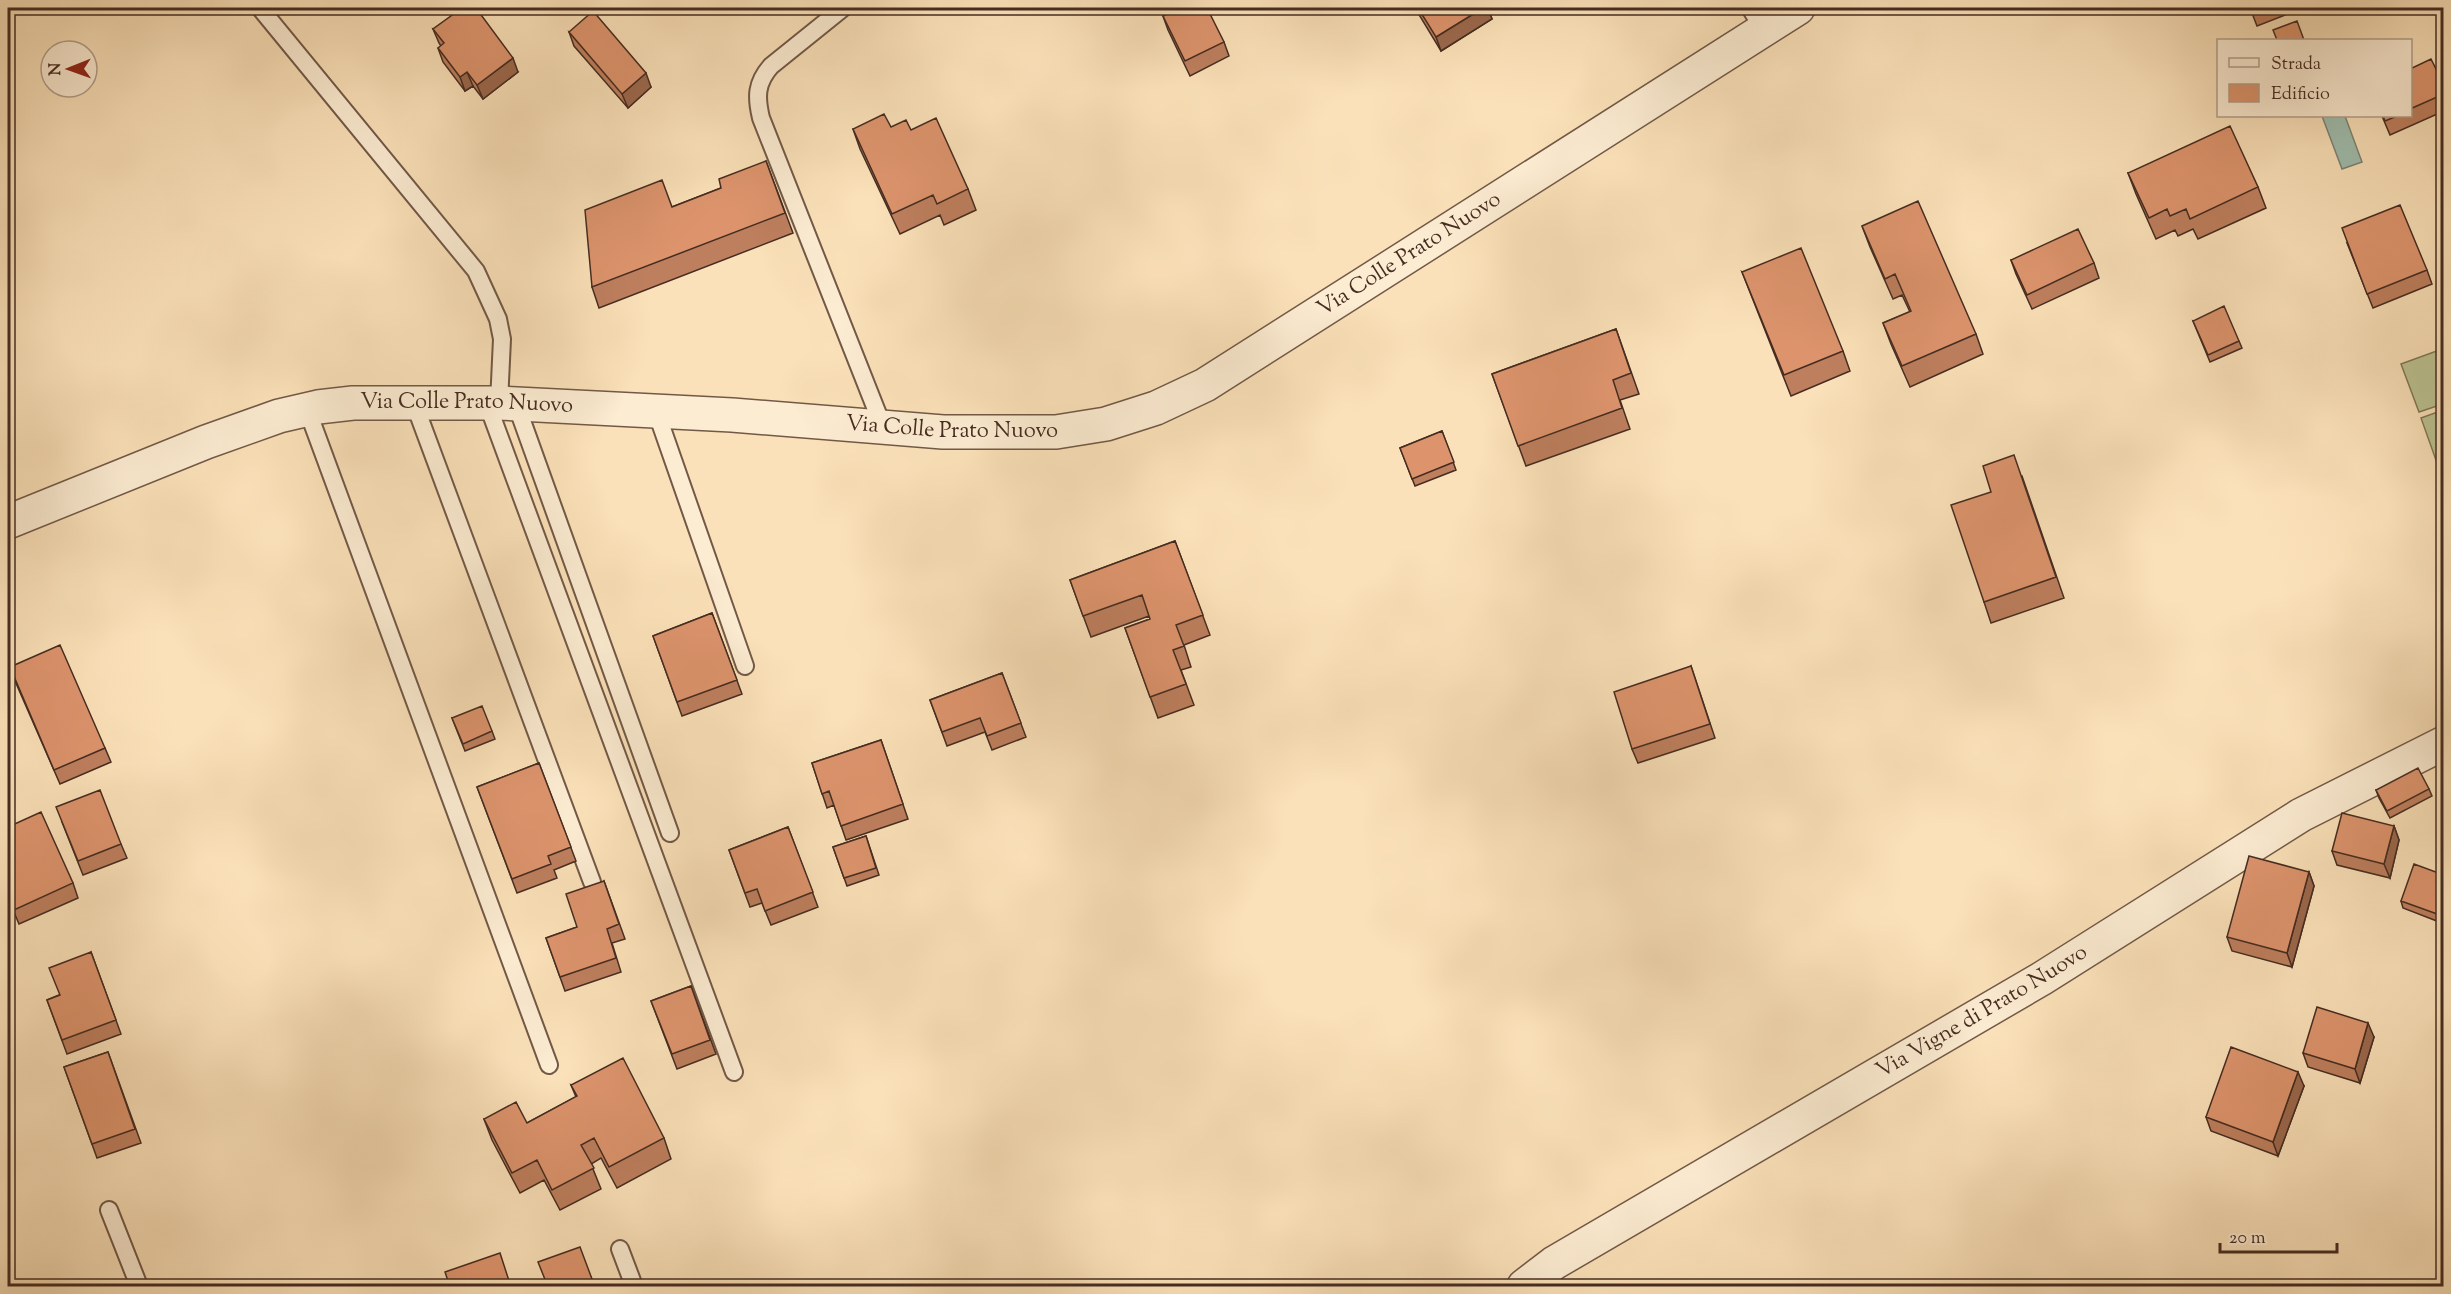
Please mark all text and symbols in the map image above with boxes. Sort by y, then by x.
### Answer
north arrow [39,39,99,99]
legend [2217,39,2412,117]
text: Strada [2271,52,2321,78]
text: N [45,62,68,76]
text: Edificio [2271,82,2330,108]
street label: Via Colle Prato Nuovo [1311,184,1508,325]
street label: Via Colle Prato Nuovo [360,387,574,423]
street label: Via Colle Prato Nuovo [844,408,1058,448]
street label: Via Vigne di Prato Nuovo [1870,937,2094,1088]
scale bar [2220,1216,2337,1254]
text: 20 m [2229,1226,2266,1252]

